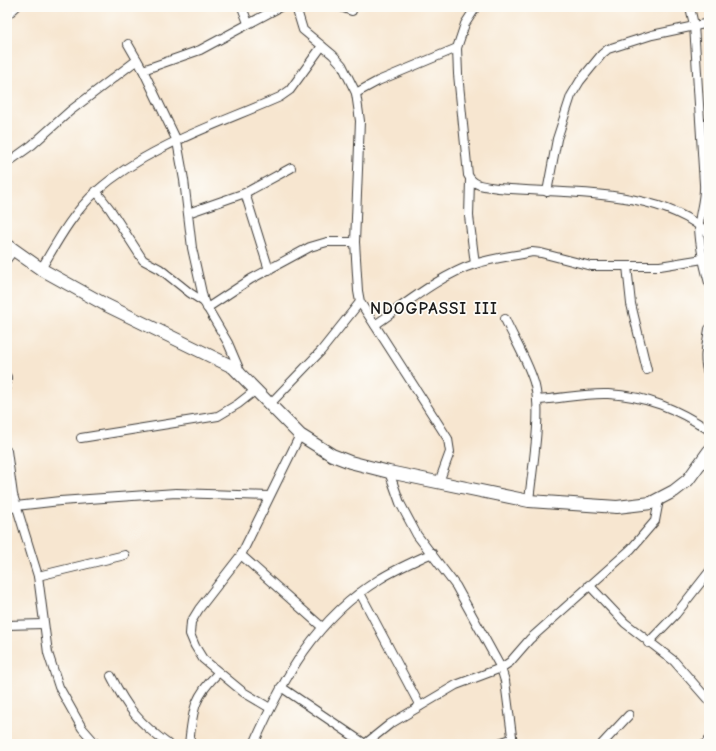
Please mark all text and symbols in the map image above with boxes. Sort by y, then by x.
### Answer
district label: NDOGPASSI III [370,299,498,318]

